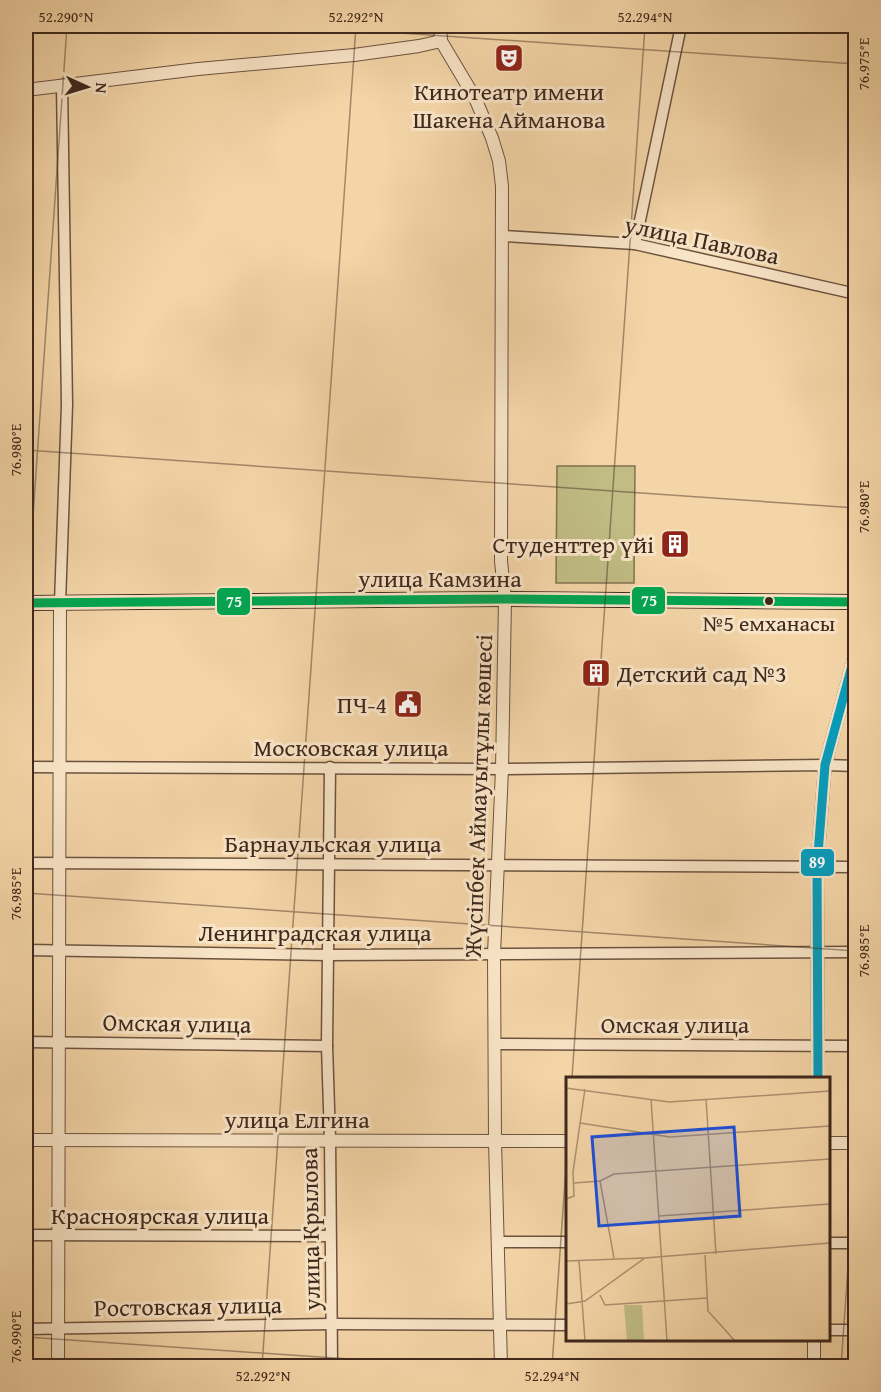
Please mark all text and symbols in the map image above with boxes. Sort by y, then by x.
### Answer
text: 52.290°N [39,6,94,27]
text: 52.292°N [329,6,384,27]
text: 52.294°N [618,6,673,27]
text: 76.975°E [853,37,874,90]
theatre icon: Кинотеатр имени Шакена Айманова [493,42,525,74]
north arrow [57,57,117,117]
place label: Кинотеатр имени Шакена Айманова [413,74,606,137]
text: N [90,82,114,95]
street label: улица Павлова [620,206,783,274]
text: 76.980°E [5,423,26,476]
text: 76.980°E [853,480,874,533]
place label: Студенттер үйі [493,527,654,562]
building icon: Студенттер үйі [659,528,691,560]
street label: улица Камзина [357,561,522,596]
line badge: 75 [631,586,666,615]
line badge: 75 [216,587,251,616]
text: 75 [641,588,657,612]
text: 75 [226,589,242,613]
marker: №5 емханасы [763,595,775,607]
place label: №5 емханасы [703,607,835,639]
street label: Жүсіпбек Аймауытұлы көшесі [455,633,501,959]
place label: Детский сад №3 [616,656,787,691]
building icon: Детский сад №3 [580,657,612,689]
place label: ПЧ-4 [337,687,387,722]
public building icon: ПЧ-4 [392,688,424,720]
street label: Московская улица [253,730,449,765]
street label: Барнаульская улица [225,826,442,861]
line badge: 89 [800,848,835,877]
text: 89 [809,850,825,874]
text: 76.985°E [5,867,26,920]
street label: Ленинградская улица [198,915,432,950]
text: 76.985°E [853,924,874,977]
street label: Омская улица [102,1004,252,1042]
street label: Омская улица [601,1007,750,1042]
inset map [566,1077,830,1341]
street label: улица Елгина [223,1102,370,1137]
street label: улица Крылова [291,1147,329,1312]
street label: Красноярская улица [51,1198,270,1233]
street label: Ростовская улица [94,1287,283,1325]
text: 76.990°E [5,1310,26,1363]
text: 52.292°N [236,1365,291,1386]
text: 52.294°N [525,1365,580,1386]

